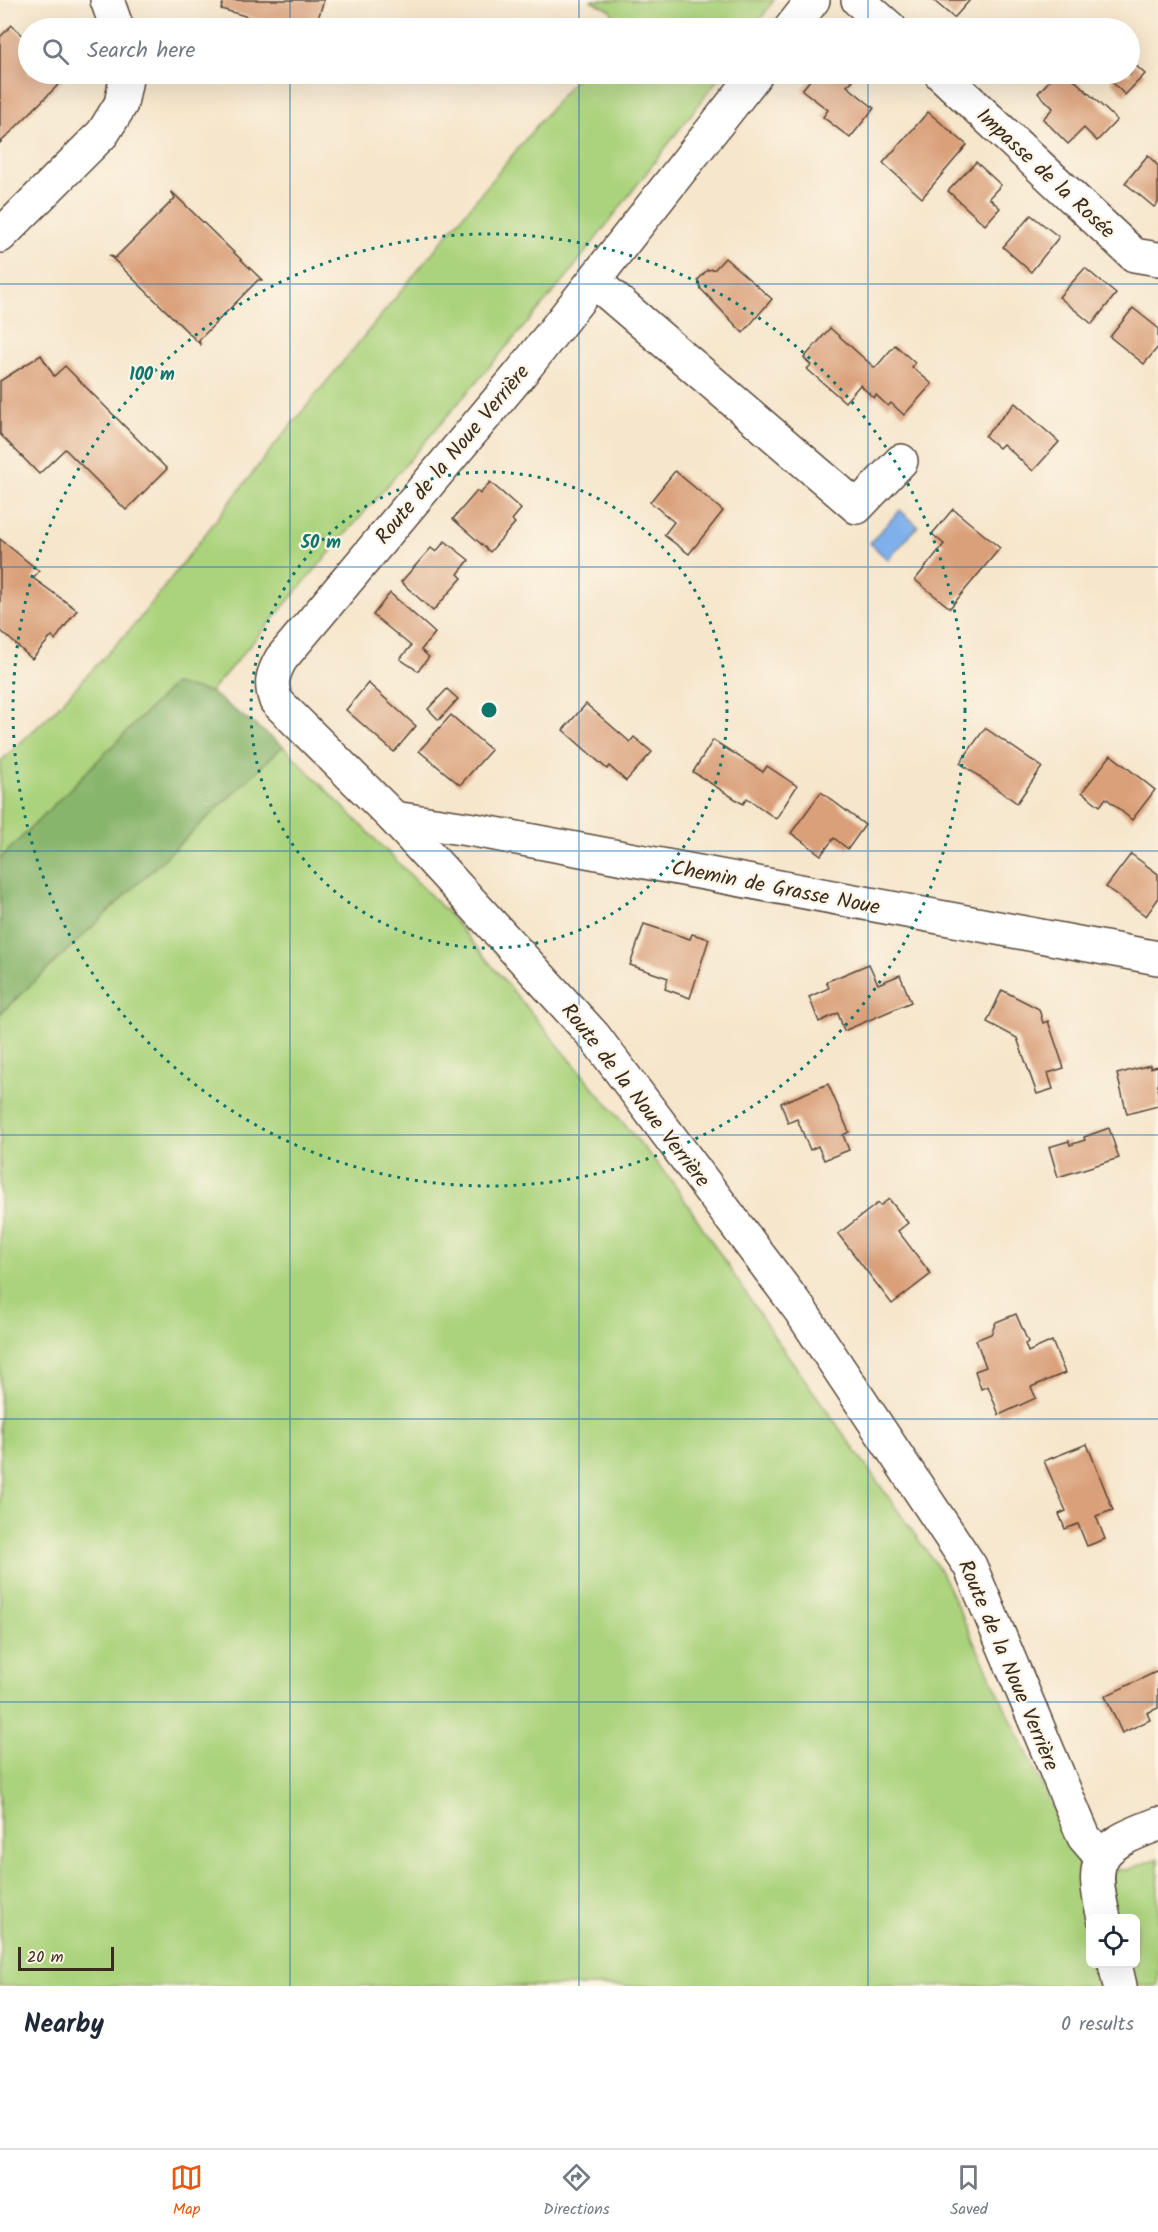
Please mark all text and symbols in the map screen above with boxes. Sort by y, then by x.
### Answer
search box [18,18,1140,84]
text: Search here [87,34,195,69]
icon: search [39,35,72,68]
street label: Impasse de la Rosée [968,101,1122,248]
street label: Route de la Noue Verrière [368,357,539,552]
text: 100 m [129,361,175,390]
text: 50 m [300,529,341,558]
centre of rings [479,700,499,720]
street label: Chemin de Grasse Noue [669,852,883,925]
street label: Route de la Noue Verrière [552,997,718,1196]
street label: Route de la Noue Verrière [948,1555,1067,1777]
map controls [1086,1914,1140,1968]
button: locate [1086,1914,1140,1968]
scale bar [18,1944,114,1972]
text: 20 m [27,1945,63,1970]
text: Nearby [24,2004,104,2046]
text: 0 results [1061,2009,1134,2041]
tab: Map [170,2161,203,2222]
tab: Directions [543,2161,610,2222]
tab: Saved [950,2161,988,2222]

